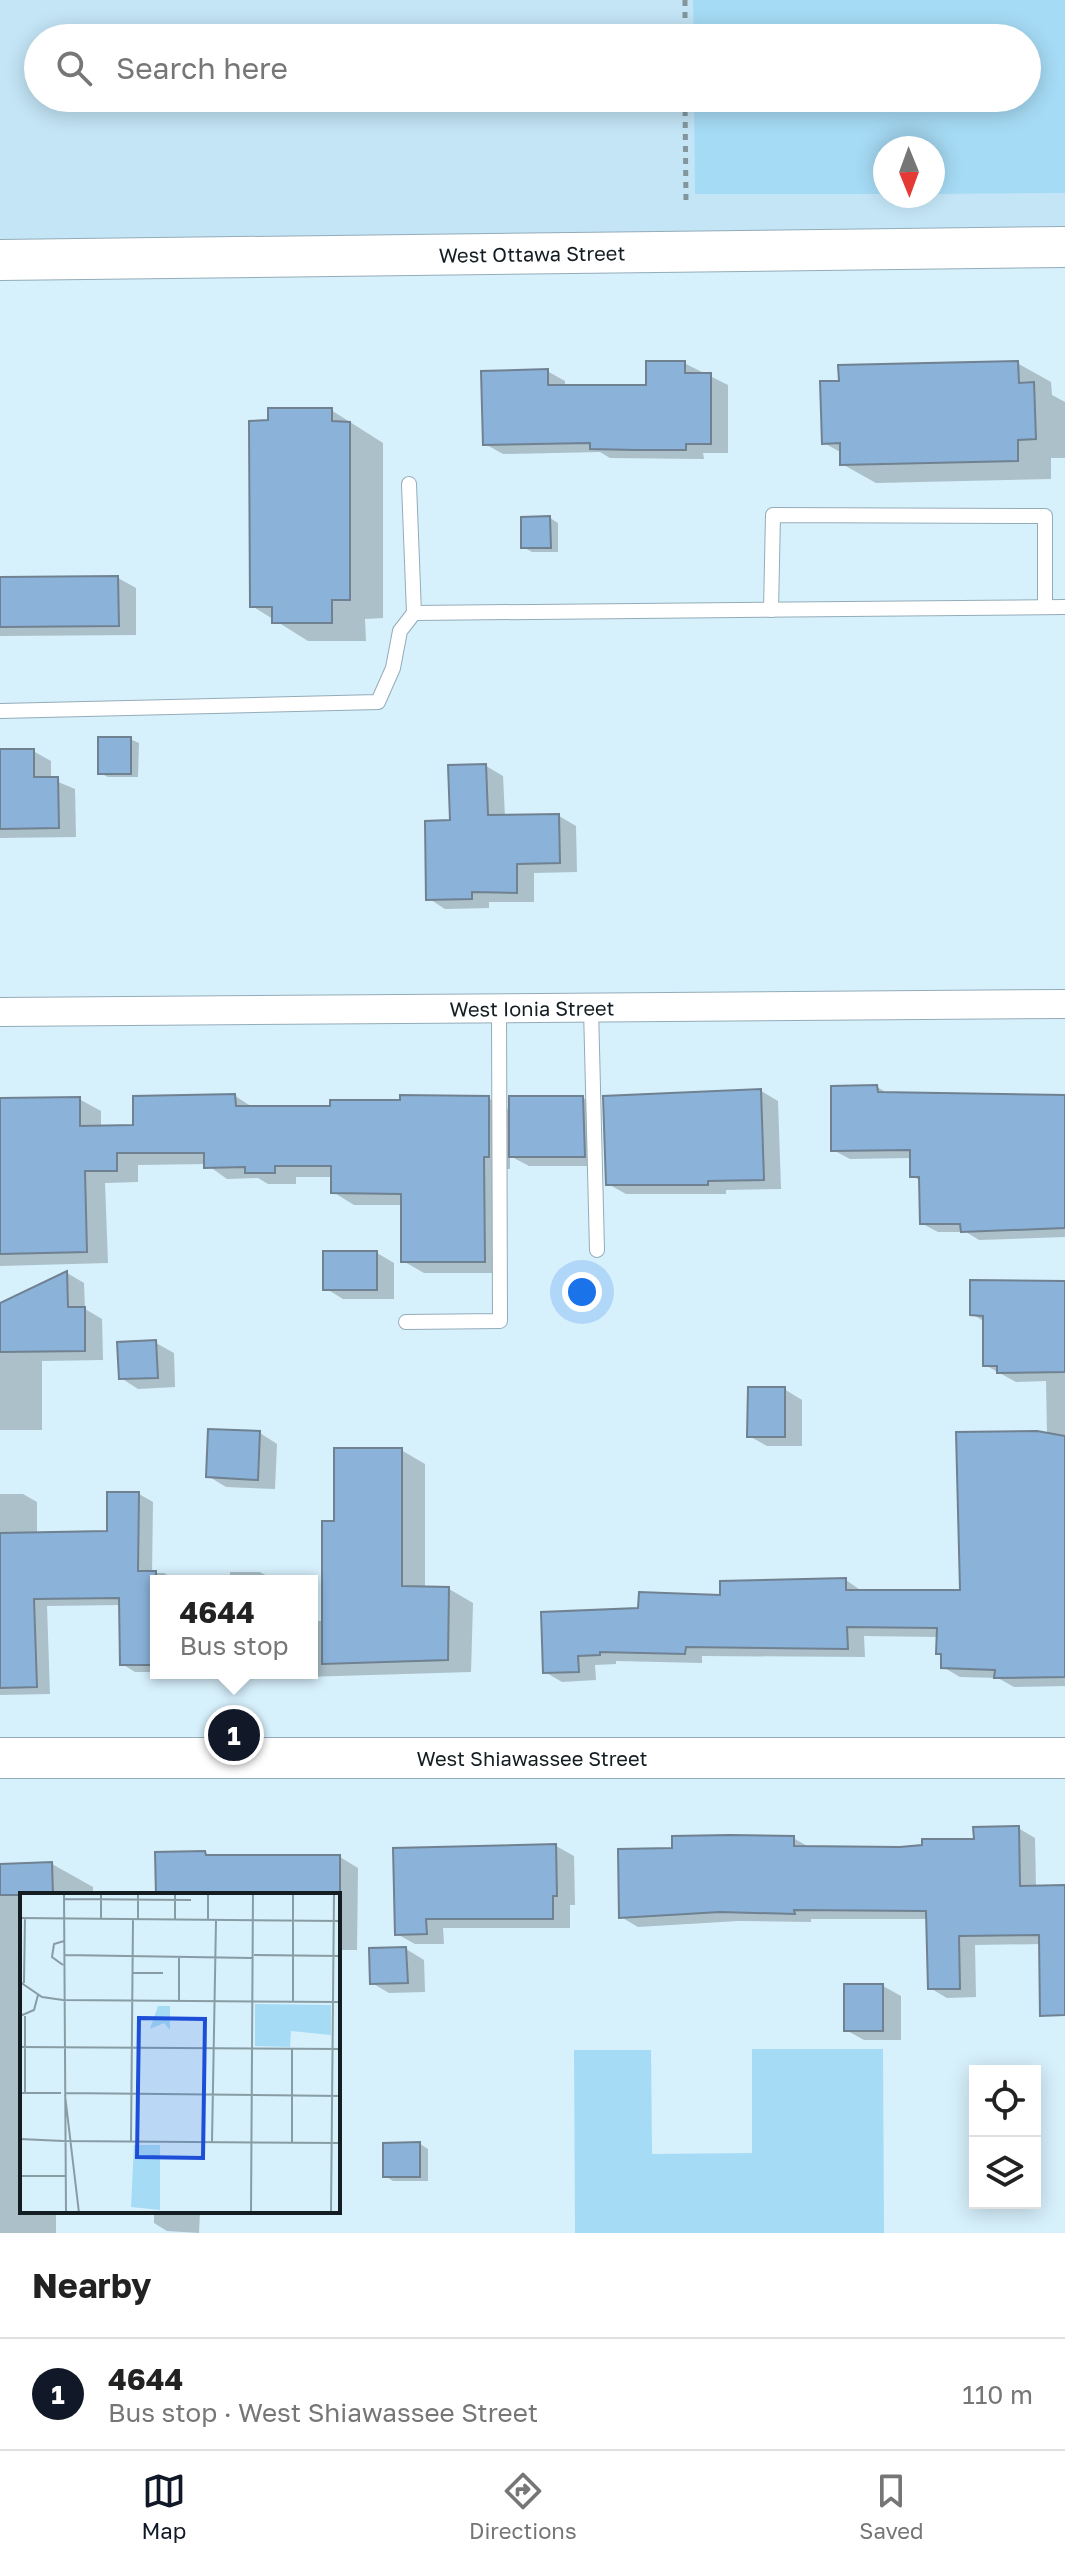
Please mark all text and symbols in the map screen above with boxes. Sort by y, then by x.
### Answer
search box [24,24,1041,112]
icon: search [52,46,96,90]
text: Search here [116,50,288,86]
north arrow [873,136,945,208]
street label: West Ottawa Street [438,240,625,267]
street label: West Ionia Street [449,995,615,1021]
your location [562,1272,602,1312]
popup [150,1575,318,1679]
text: 4644 [179,1594,255,1630]
text: Bus stop [179,1630,289,1661]
pin: 1 [208,1705,260,1765]
street label: West Shiawassee Street [416,1746,648,1770]
inset map [20,1893,340,2213]
map controls [969,2065,1041,2209]
button: locate [969,2065,1041,2137]
button: layers [969,2137,1041,2209]
text: Nearby [32,2265,152,2305]
text: 4644 [108,2361,183,2397]
text: 1 [51,2379,65,2410]
text: 110 m [962,2379,1033,2410]
text: Bus stop · West Shiawassee Street [108,2397,538,2428]
tab: Map [141,2469,186,2544]
tab: Directions [469,2469,577,2544]
tab: Saved [859,2469,924,2544]

